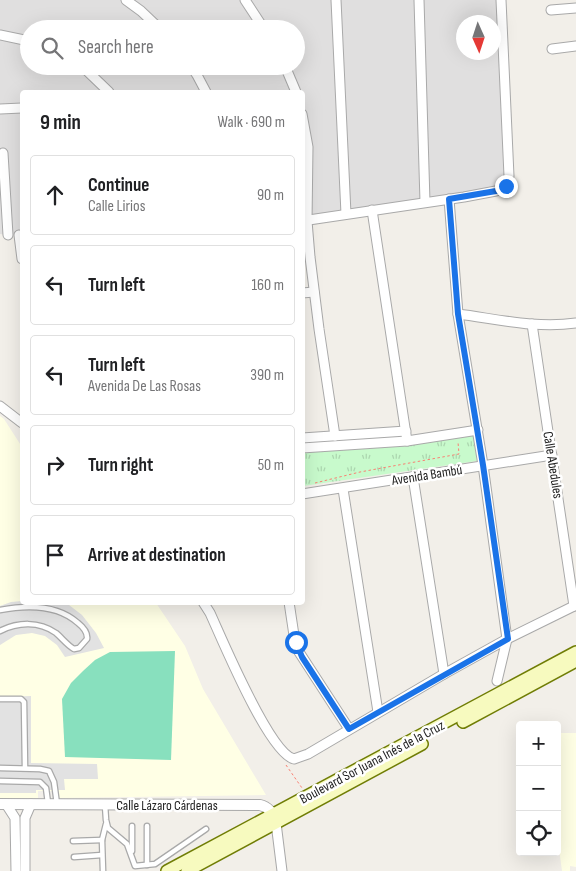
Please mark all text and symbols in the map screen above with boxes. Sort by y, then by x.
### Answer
north arrow [456,15,501,60]
search box [20,20,305,75]
icon: search [38,34,66,62]
text: Search here [78,36,154,59]
text: 9 min [40,110,81,135]
text: Walk · 690 m [218,113,285,132]
text: Continue [88,174,149,197]
route end [495,175,518,198]
icon: ahead [41,181,69,209]
text: 90 m [257,186,284,205]
text: Calle Lirios [88,197,145,216]
icon: left [41,271,69,299]
text: Turn left [88,274,145,297]
text: 160 m [251,276,284,295]
text: Turn left [88,354,145,377]
icon: left [41,361,69,389]
text: 390 m [250,366,284,385]
text: Avenida De Las Rosas [88,377,201,396]
street label: Calle Abedules [539,430,567,500]
icon: right [41,451,69,479]
text: Turn right [88,454,153,477]
text: 50 m [258,456,284,475]
street label: Avenida Bambú [390,461,464,489]
icon: arrive [41,541,69,569]
text: Arrive at destination [88,544,226,567]
route start [285,631,308,654]
street label: Boulevard Sor Juana Inés de la Cruz [297,717,447,807]
map controls [516,721,561,856]
button: + [516,721,561,766]
button: − [516,766,561,811]
street label: Calle Lázaro Cárdenas [116,797,218,814]
button: locate [516,811,561,856]

